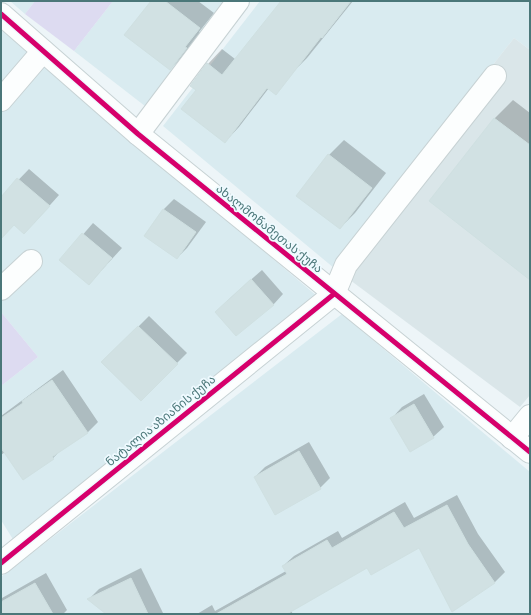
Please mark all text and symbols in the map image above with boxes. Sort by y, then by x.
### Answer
street label: ახალმოწამეთას ქუჩა [213,181,325,277]
street label: ნატალია აზიანის ქუჩა [103,372,219,470]

